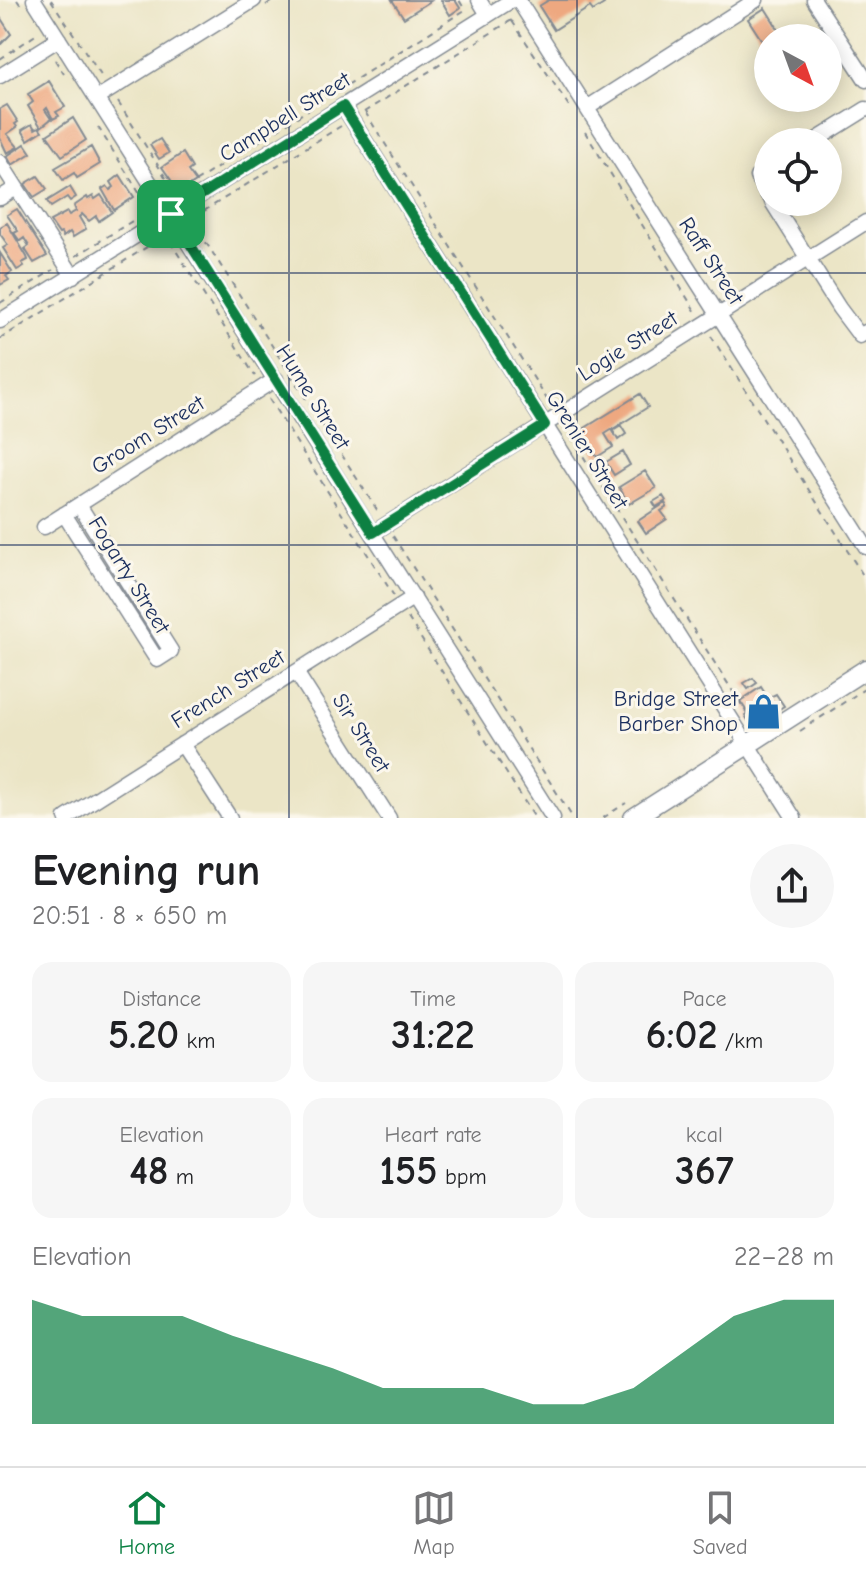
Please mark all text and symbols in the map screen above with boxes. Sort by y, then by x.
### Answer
north arrow [754,24,842,112]
map controls [754,24,842,216]
street label: Campbell Street [215,66,356,168]
button: locate [754,128,842,216]
pin [137,180,205,248]
icon: arrive [149,192,193,236]
street label: Raff Street [673,212,749,310]
street label: Logie Street [573,305,683,387]
street label: Hume Street [270,340,356,455]
street label: Grenier Street [540,386,634,514]
street label: Groom Street [87,390,210,480]
street label: Fogarty Street [83,512,176,639]
street label: French Street [166,643,290,734]
place label: Bridge Street Barber Shop [614,686,739,737]
street label: Sir Street [327,689,396,778]
shop icon: Bridge Street Barber Shop [745,693,783,731]
button: share [750,844,834,928]
text: Evening run [32,845,260,896]
text: 20:51 · 8 × 650 m [32,901,227,931]
text: Distance [122,986,201,1012]
text: Time [410,986,456,1012]
text: Pace [682,986,727,1012]
text: 5.20 [108,1012,179,1058]
text: 31:22 [391,1012,475,1058]
text: 6:02 [645,1012,717,1058]
text: km [179,1028,215,1054]
text: /km [717,1028,763,1054]
text: Elevation [120,1122,204,1148]
text: Heart rate [384,1122,481,1148]
text: kcal [686,1122,723,1148]
text: 48 [129,1148,169,1194]
text: 155 [379,1148,438,1194]
text: 367 [675,1148,734,1194]
text: m [169,1164,194,1190]
text: bpm [438,1164,487,1190]
text: Elevation [32,1242,132,1272]
text: 22–28 m [734,1242,834,1272]
tab: Home [118,1486,175,1560]
tab: Map [412,1486,456,1560]
tab: Saved [693,1486,748,1560]

